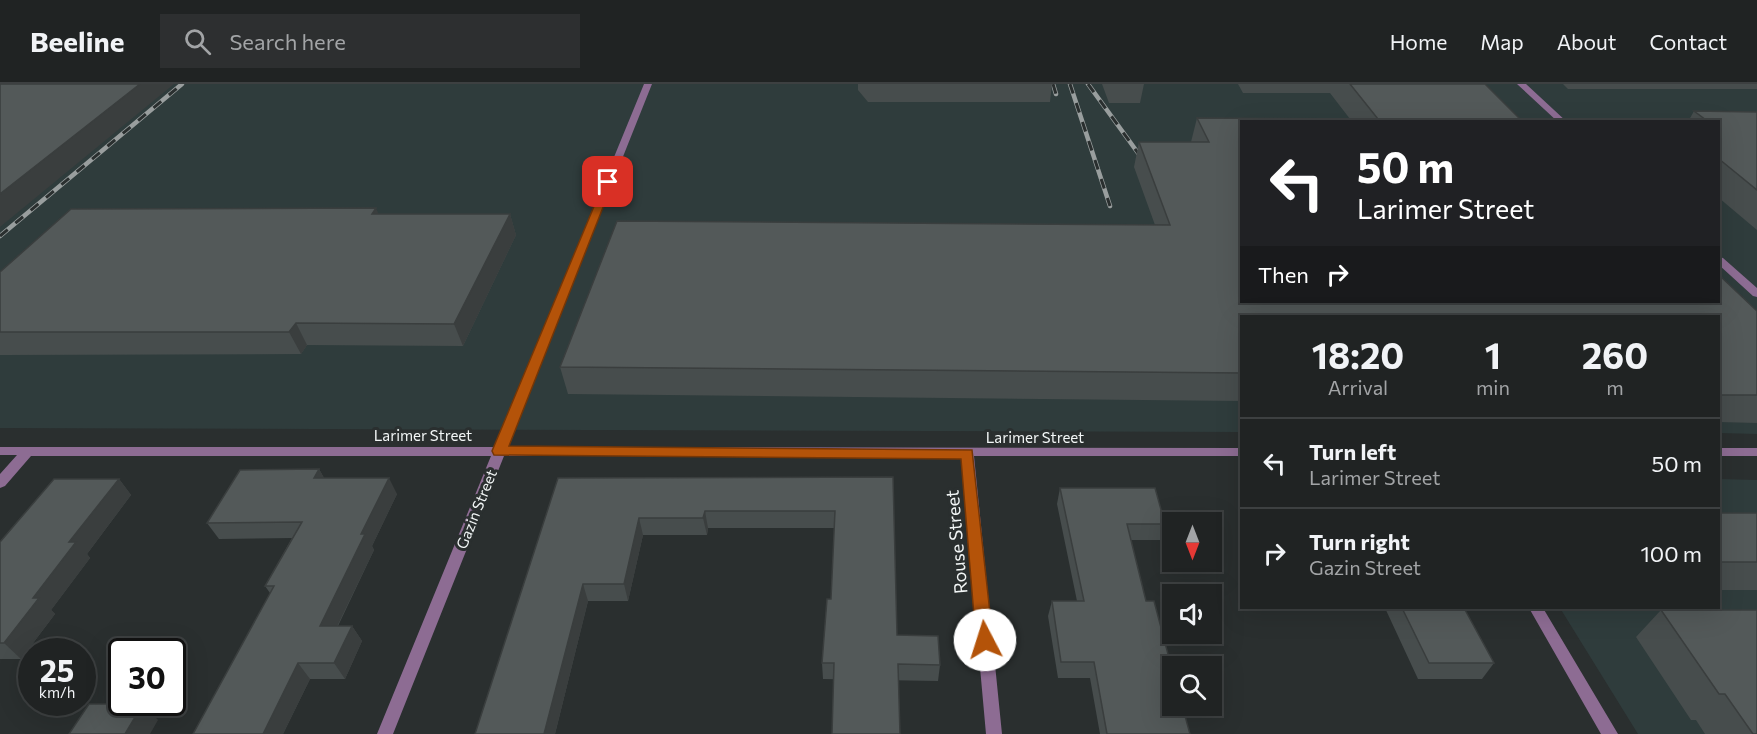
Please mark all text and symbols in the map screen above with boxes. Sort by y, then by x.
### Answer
search box [160,14,580,68]
text: Beeline [30,24,124,58]
icon: search [181,25,214,58]
text: Search here [229,28,346,55]
text: Home [1390,29,1447,54]
text: Map [1480,29,1524,54]
text: About [1557,29,1616,54]
text: Contact [1649,29,1727,54]
text: 50 m [1357,140,1454,192]
icon: left [1258,144,1336,222]
pin [582,156,633,207]
icon: arrive [591,165,624,198]
text: Larimer Street [1357,192,1534,225]
icon: right [1321,258,1354,291]
text: Then [1258,261,1309,288]
text: 18:20 [1312,332,1404,376]
text: 1 [1485,332,1501,376]
text: 260 [1582,332,1648,376]
text: Arrival [1328,375,1388,399]
text: min [1476,375,1510,399]
text: m [1606,375,1624,399]
street label: Larimer Street [374,426,472,444]
street label: Larimer Street [986,428,1084,446]
text: Turn left [1309,438,1396,465]
icon: left [1258,447,1291,480]
text: 50 m [1652,450,1702,477]
text: Larimer Street [1309,465,1440,489]
street label: Gazin Street [452,467,500,551]
street label: Rouse Street [940,489,972,595]
north arrow [1162,512,1222,572]
map controls [1162,512,1222,716]
text: Turn right [1309,528,1410,555]
icon: right [1258,537,1291,570]
text: 100 m [1640,540,1702,567]
text: Gazin Street [1309,555,1421,579]
button: sound [1162,584,1222,644]
position arrow [953,608,1017,672]
speed limit sign: 30 [108,638,186,716]
text: 25 [40,651,74,688]
button: search [1162,656,1222,716]
text: km/h [39,683,75,701]

